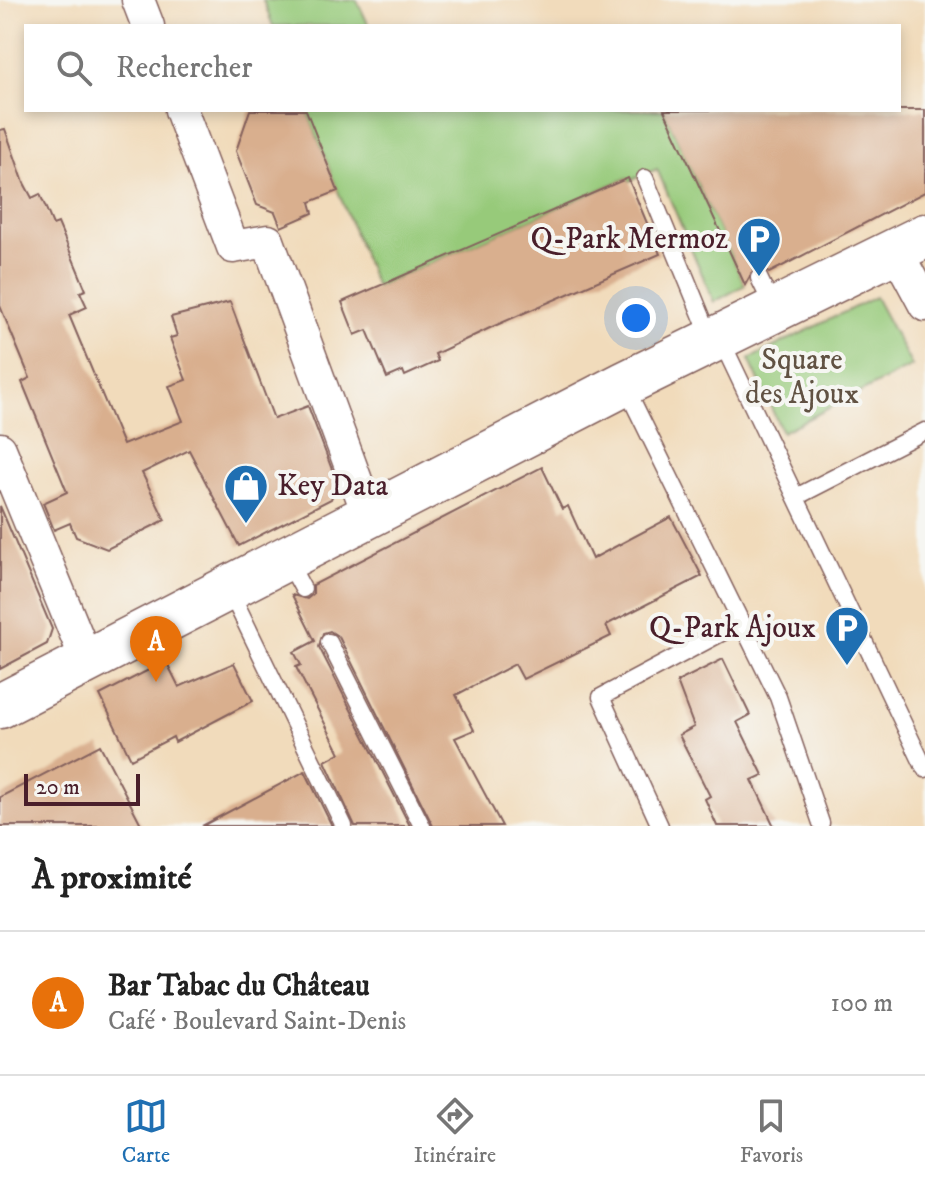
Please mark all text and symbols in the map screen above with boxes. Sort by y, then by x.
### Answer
search box [24,24,901,112]
icon: search [52,46,96,90]
text: Rechercher [116,50,252,87]
parking icon: Q-Park Mermoz [735,215,783,278]
place label: Q-Park Mermoz [530,221,728,258]
your location [616,298,656,338]
park label: Square des Ajoux [745,342,859,413]
shop icon: Key Data [222,462,270,525]
place label: Key Data [277,468,389,505]
parking icon: Q-Park Ajoux [823,604,871,667]
place label: Q-Park Ajoux [649,610,816,647]
pin: A [130,616,182,682]
scale bar [24,770,140,806]
text: 20 m [36,774,80,801]
text: À proximité [32,857,192,899]
text: Bar Tabac du Château [108,968,370,1005]
text: A [50,987,66,1020]
text: 100 m [830,987,893,1020]
text: Café · Boulevard Saint-Denis [108,1005,406,1038]
tab: Carte [122,1094,170,1169]
tab: Itinéraire [414,1094,496,1169]
tab: Favoris [740,1094,803,1169]

